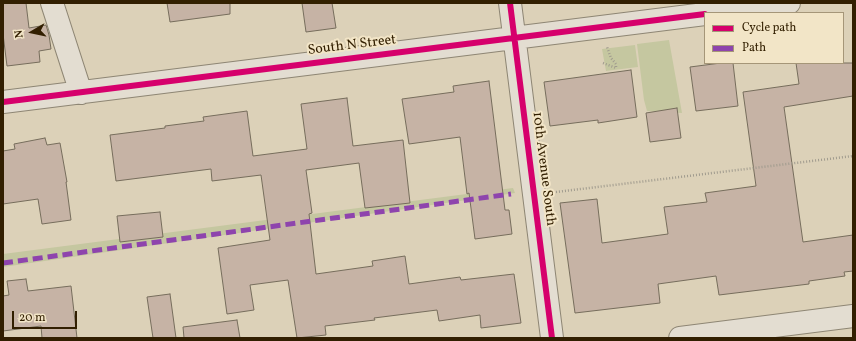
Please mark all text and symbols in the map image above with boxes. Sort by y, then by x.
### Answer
north arrow [12,12,52,52]
legend [704,12,844,64]
text: Cycle path [742,20,797,36]
text: N [12,29,28,39]
street label: South N Street [307,32,397,60]
text: Path [742,40,766,56]
street label: 10th Avenue South [528,111,558,227]
scale bar [14,303,79,329]
text: 20 m [19,310,46,326]

